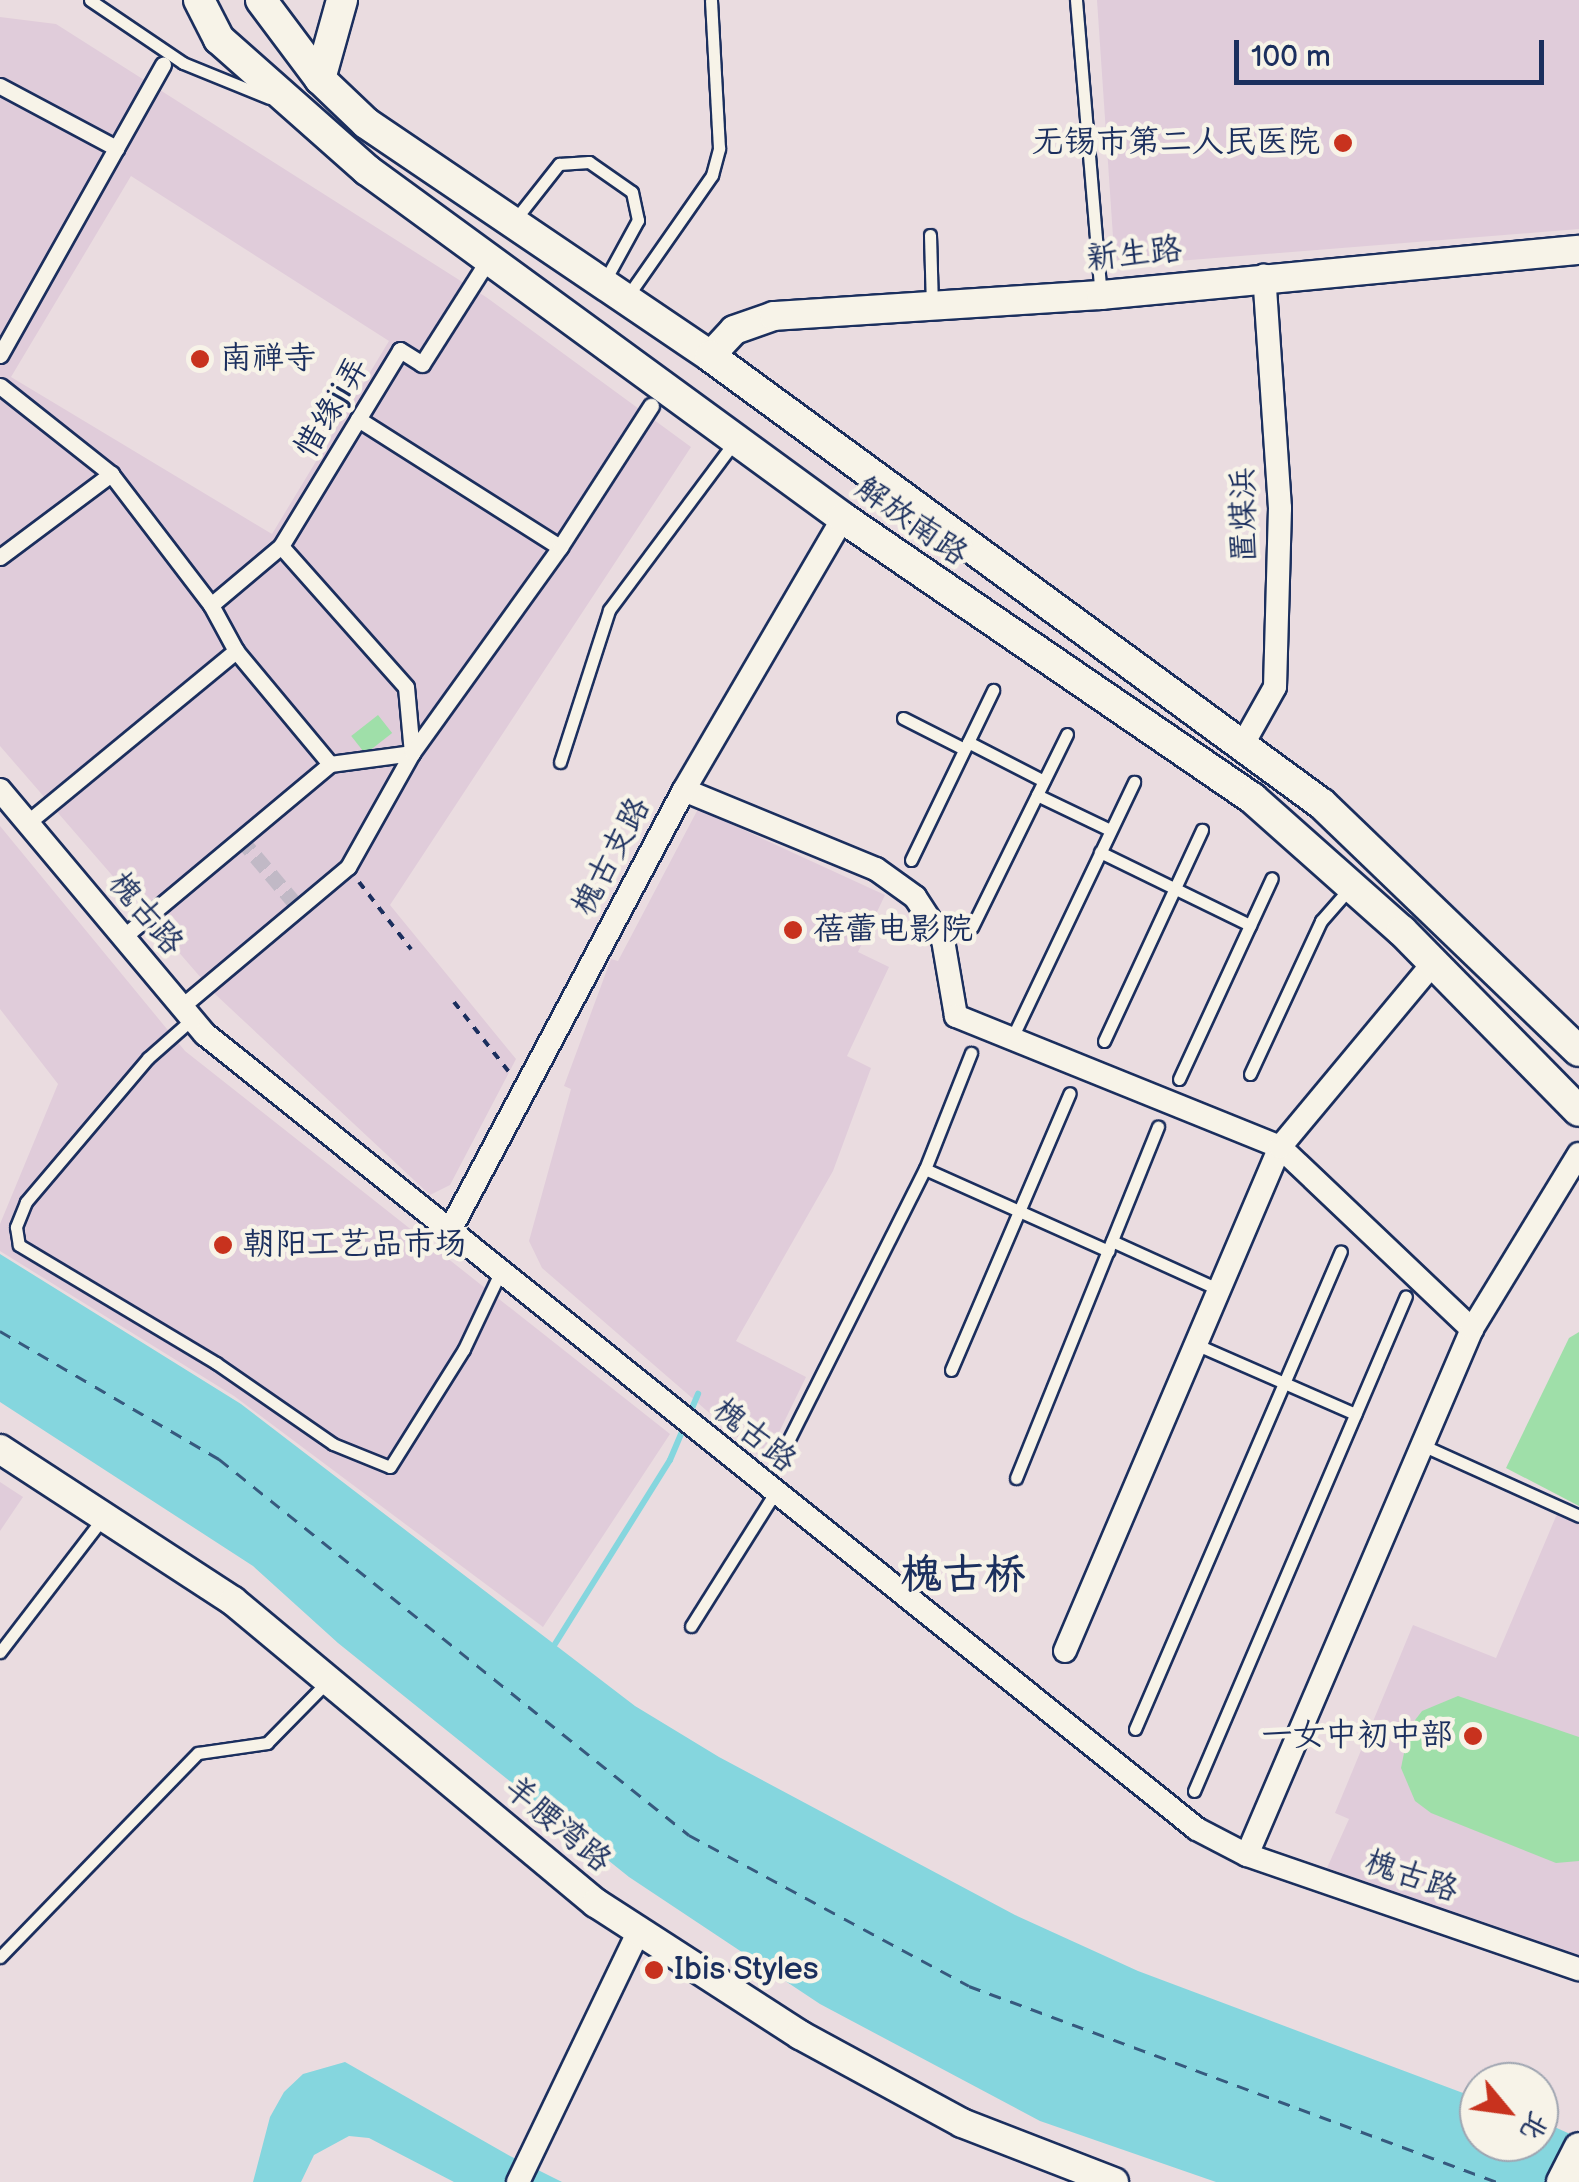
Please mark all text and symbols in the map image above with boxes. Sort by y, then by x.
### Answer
scale bar [1239,20,1549,82]
text: 100 m [1251,39,1331,75]
place label: 无锡市第二人民医院 [1032,124,1320,162]
marker: 无锡市第二人民医院 [1330,130,1356,156]
street label: 新生路 [1084,231,1184,279]
place label: 南禅寺 [220,340,316,378]
marker: 南禅寺 [189,348,211,370]
street label: 惜缘ji弄 [288,350,378,466]
street label: 置煤浜 [1225,467,1265,563]
street label: 解放南路 [848,470,974,574]
street label: 槐古支路 [565,791,659,923]
street label: 槐古路 [99,865,191,963]
place label: 蓓蕾电影院 [813,911,973,949]
marker: 蓓蕾电影院 [782,919,804,941]
place label: 朝阳工艺品市场 [243,1226,467,1264]
marker: 朝阳工艺品市场 [212,1234,234,1256]
street label: 槐古路 [705,1391,803,1481]
district label: 槐古桥 [900,1551,1026,1601]
place label: 一女中初中部 [1261,1717,1453,1755]
marker: 一女中初中部 [1462,1725,1484,1747]
street label: 羊腰湾路 [496,1769,618,1881]
street label: 槐古路 [1359,1843,1463,1911]
place label: Ibis Styles [674,1951,819,1989]
marker: Ibis Styles [643,1959,665,1981]
north arrow [1459,2062,1559,2162]
text: 北 [1513,2106,1555,2146]

